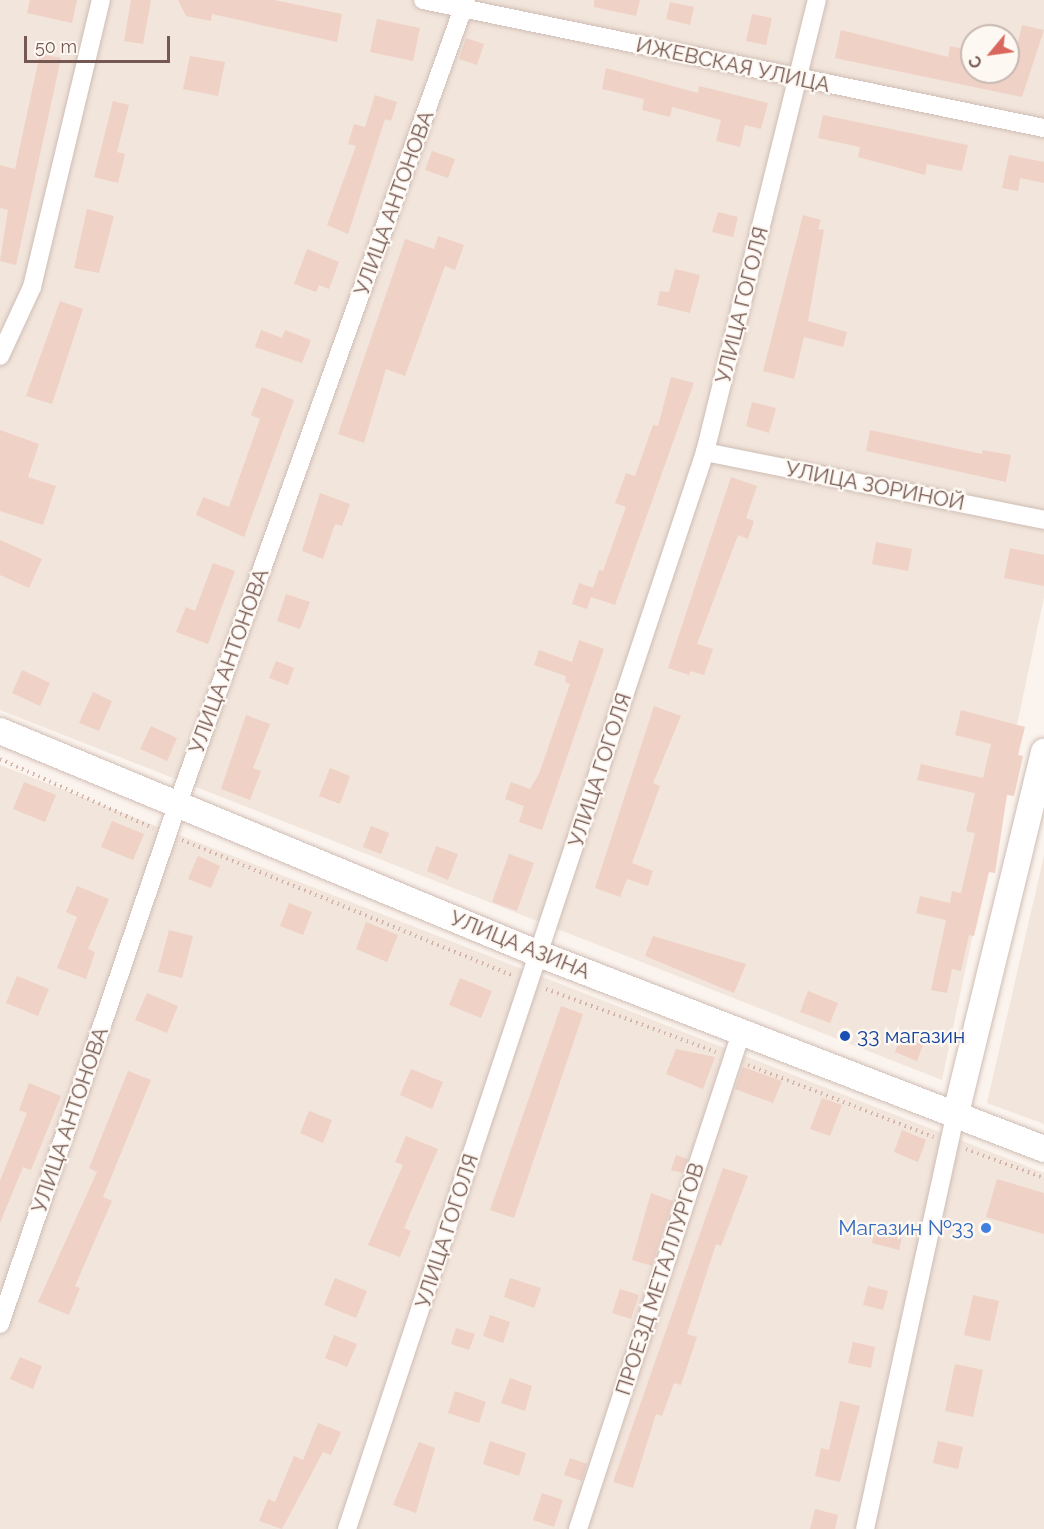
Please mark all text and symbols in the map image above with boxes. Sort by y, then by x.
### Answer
scale bar [27,24,172,62]
north arrow [960,24,1020,84]
street label: ИЖЕВСКАЯ УЛИЦА [634,32,832,98]
text: 50 m [35,36,77,57]
text: С [965,53,987,71]
street label: УЛИЦА АНТОНОВА [349,107,439,299]
street label: УЛИЦА ГОГОЛЯ [710,224,774,386]
street label: УЛИЦА ЗОРИНОЙ [783,456,967,516]
street label: УЛИЦА АНТОНОВА [184,565,274,757]
street label: УЛИЦА ГОГОЛЯ [563,690,637,850]
street label: УЛИЦА АЗИНА [446,905,594,985]
street label: УЛИЦА АНТОНОВА [26,1023,114,1217]
place label: 33 магазин [857,1023,965,1049]
marker: 33 магазин [838,1029,852,1043]
street label: УЛИЦА ГОГОЛЯ [410,1151,484,1311]
street label: ПРОЕЗД МЕТАЛЛУРГОВ [611,1160,709,1398]
place label: Магазин №33 [838,1215,974,1241]
marker: Магазин №33 [979,1221,993,1235]

